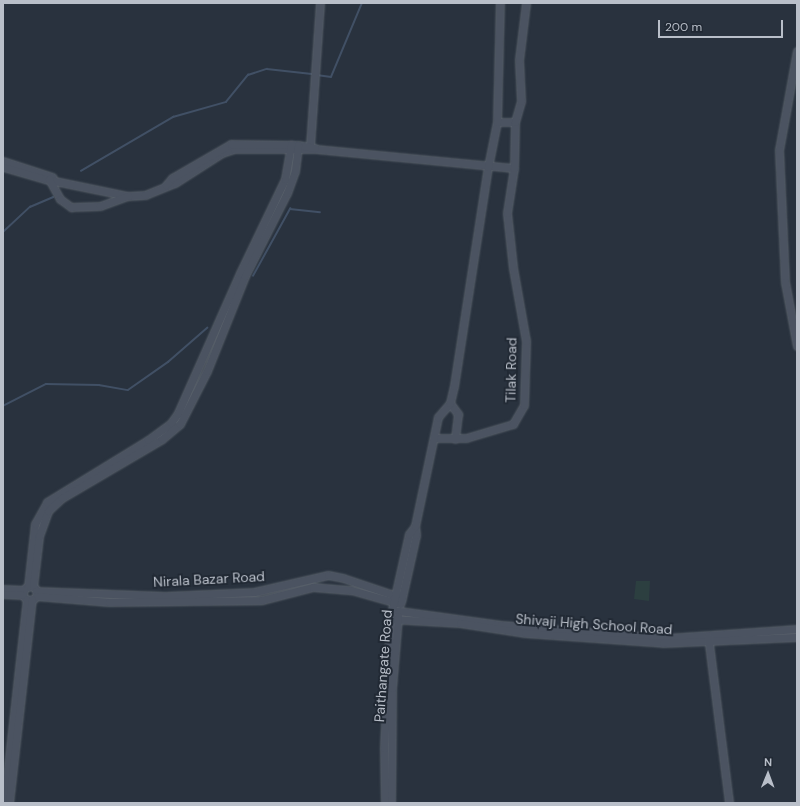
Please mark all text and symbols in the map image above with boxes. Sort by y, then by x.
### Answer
scale bar [660,12,785,38]
text: 200 m [665,19,702,35]
street label: Tilak Road [502,337,520,403]
street label: Nirala Bazar Road [153,568,265,590]
street label: Paithangate Road [371,609,395,723]
street label: Shivaji High School Road [515,610,673,638]
north arrow [748,754,788,794]
text: N [764,755,772,769]

